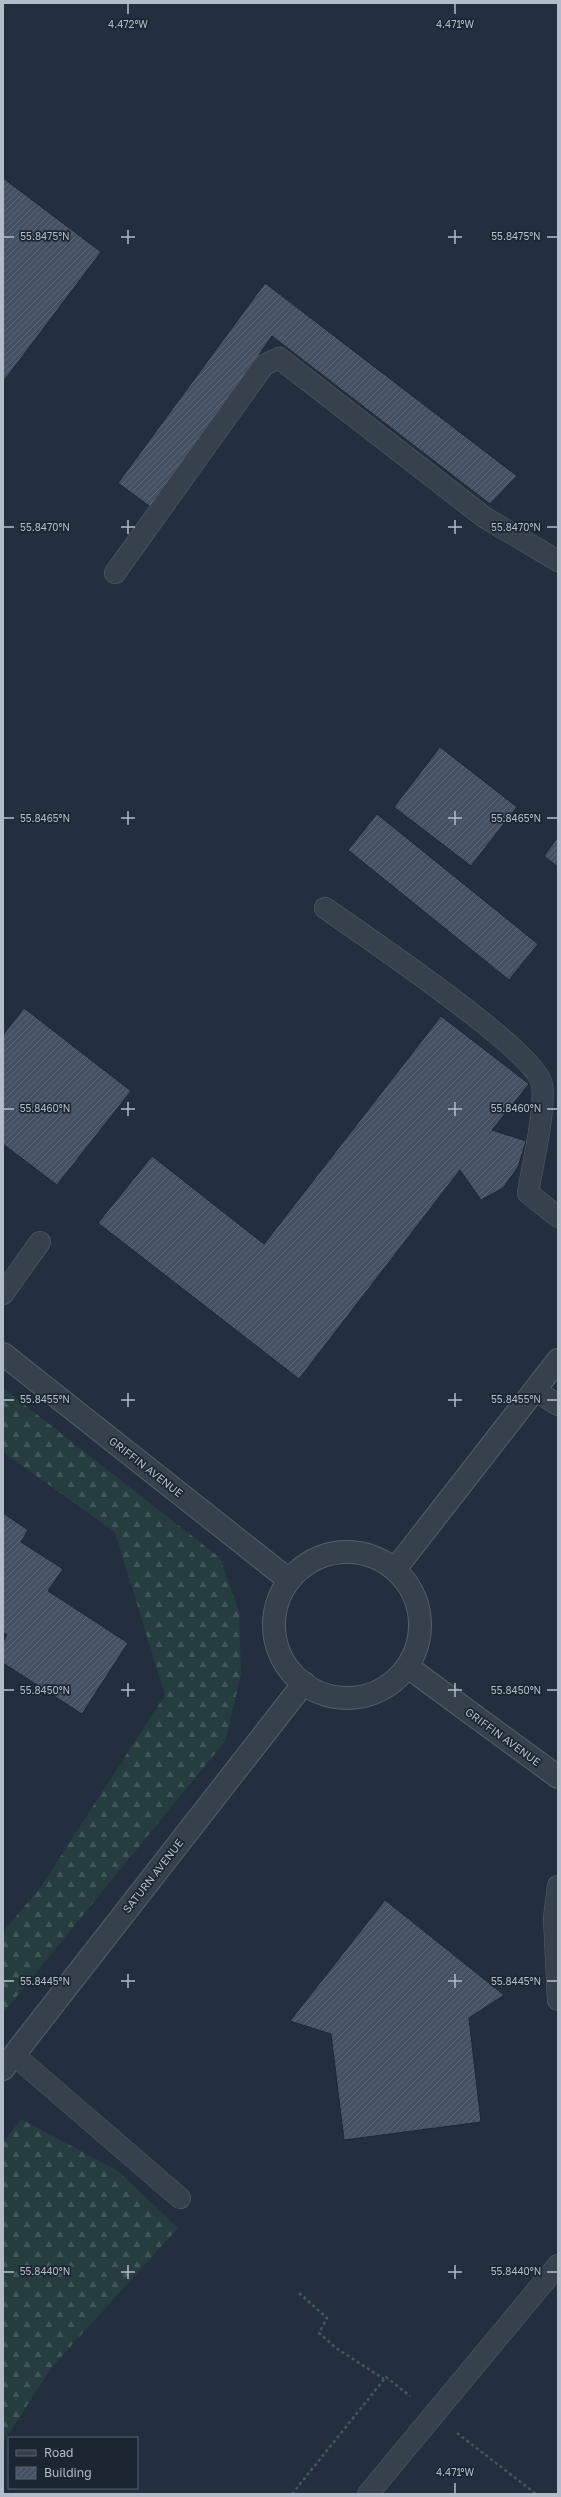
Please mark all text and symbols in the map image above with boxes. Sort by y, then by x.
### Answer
text: 4.472°W [108,18,148,30]
text: 4.471°W [436,18,474,30]
text: 55.8475°N [20,230,70,242]
text: 55.8475°N [491,230,541,242]
text: 55.8470°N [20,521,70,533]
text: 55.8470°N [491,521,541,533]
text: 55.8465°N [20,812,70,824]
text: 55.8465°N [491,812,541,824]
text: 55.8460°N [20,1102,70,1114]
text: 55.8460°N [491,1102,541,1114]
text: 55.8455°N [20,1393,70,1405]
text: 55.8455°N [491,1393,541,1405]
street label: GRIFFIN AVENUE [107,1434,186,1500]
text: 55.8450°N [20,1684,70,1696]
text: 55.8450°N [491,1684,541,1696]
street label: GRIFFIN AVENUE [463,1705,544,1768]
street label: SATURN AVENUE [120,1836,186,1915]
text: 55.8445°N [20,1975,70,1987]
text: 55.8445°N [491,1975,541,1987]
text: 55.8440°N [20,2265,70,2277]
text: 55.8440°N [491,2265,541,2277]
legend [8,2437,138,2489]
text: Road [44,2445,73,2460]
text: Building [44,2465,92,2480]
text: 4.471°W [436,2466,474,2478]

